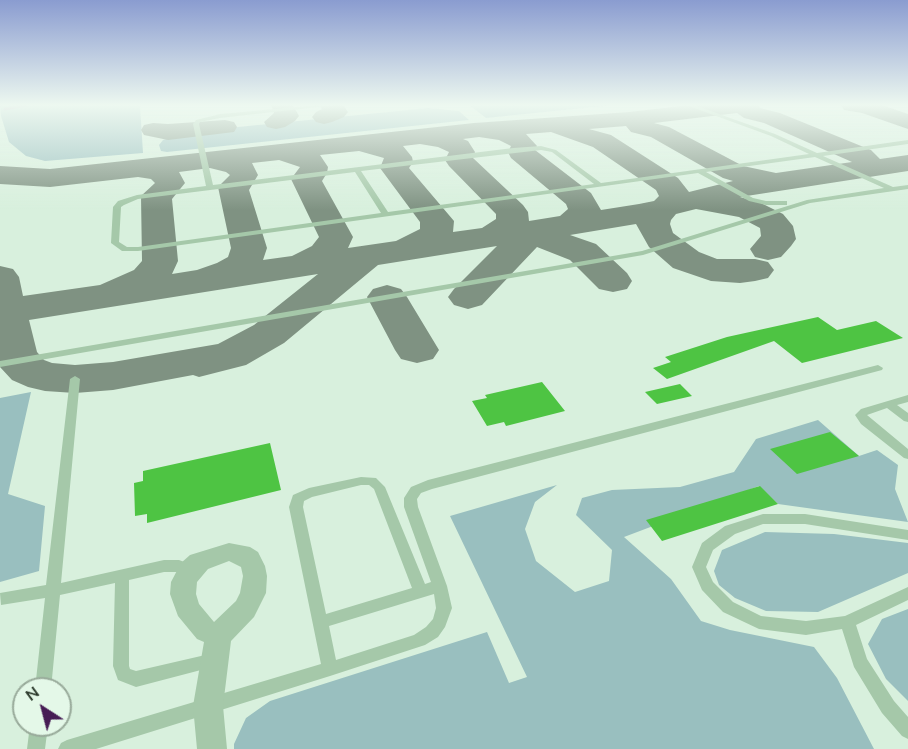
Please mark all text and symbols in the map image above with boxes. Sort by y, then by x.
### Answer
north arrow [12,677,72,737]
text: N [21,682,44,706]

